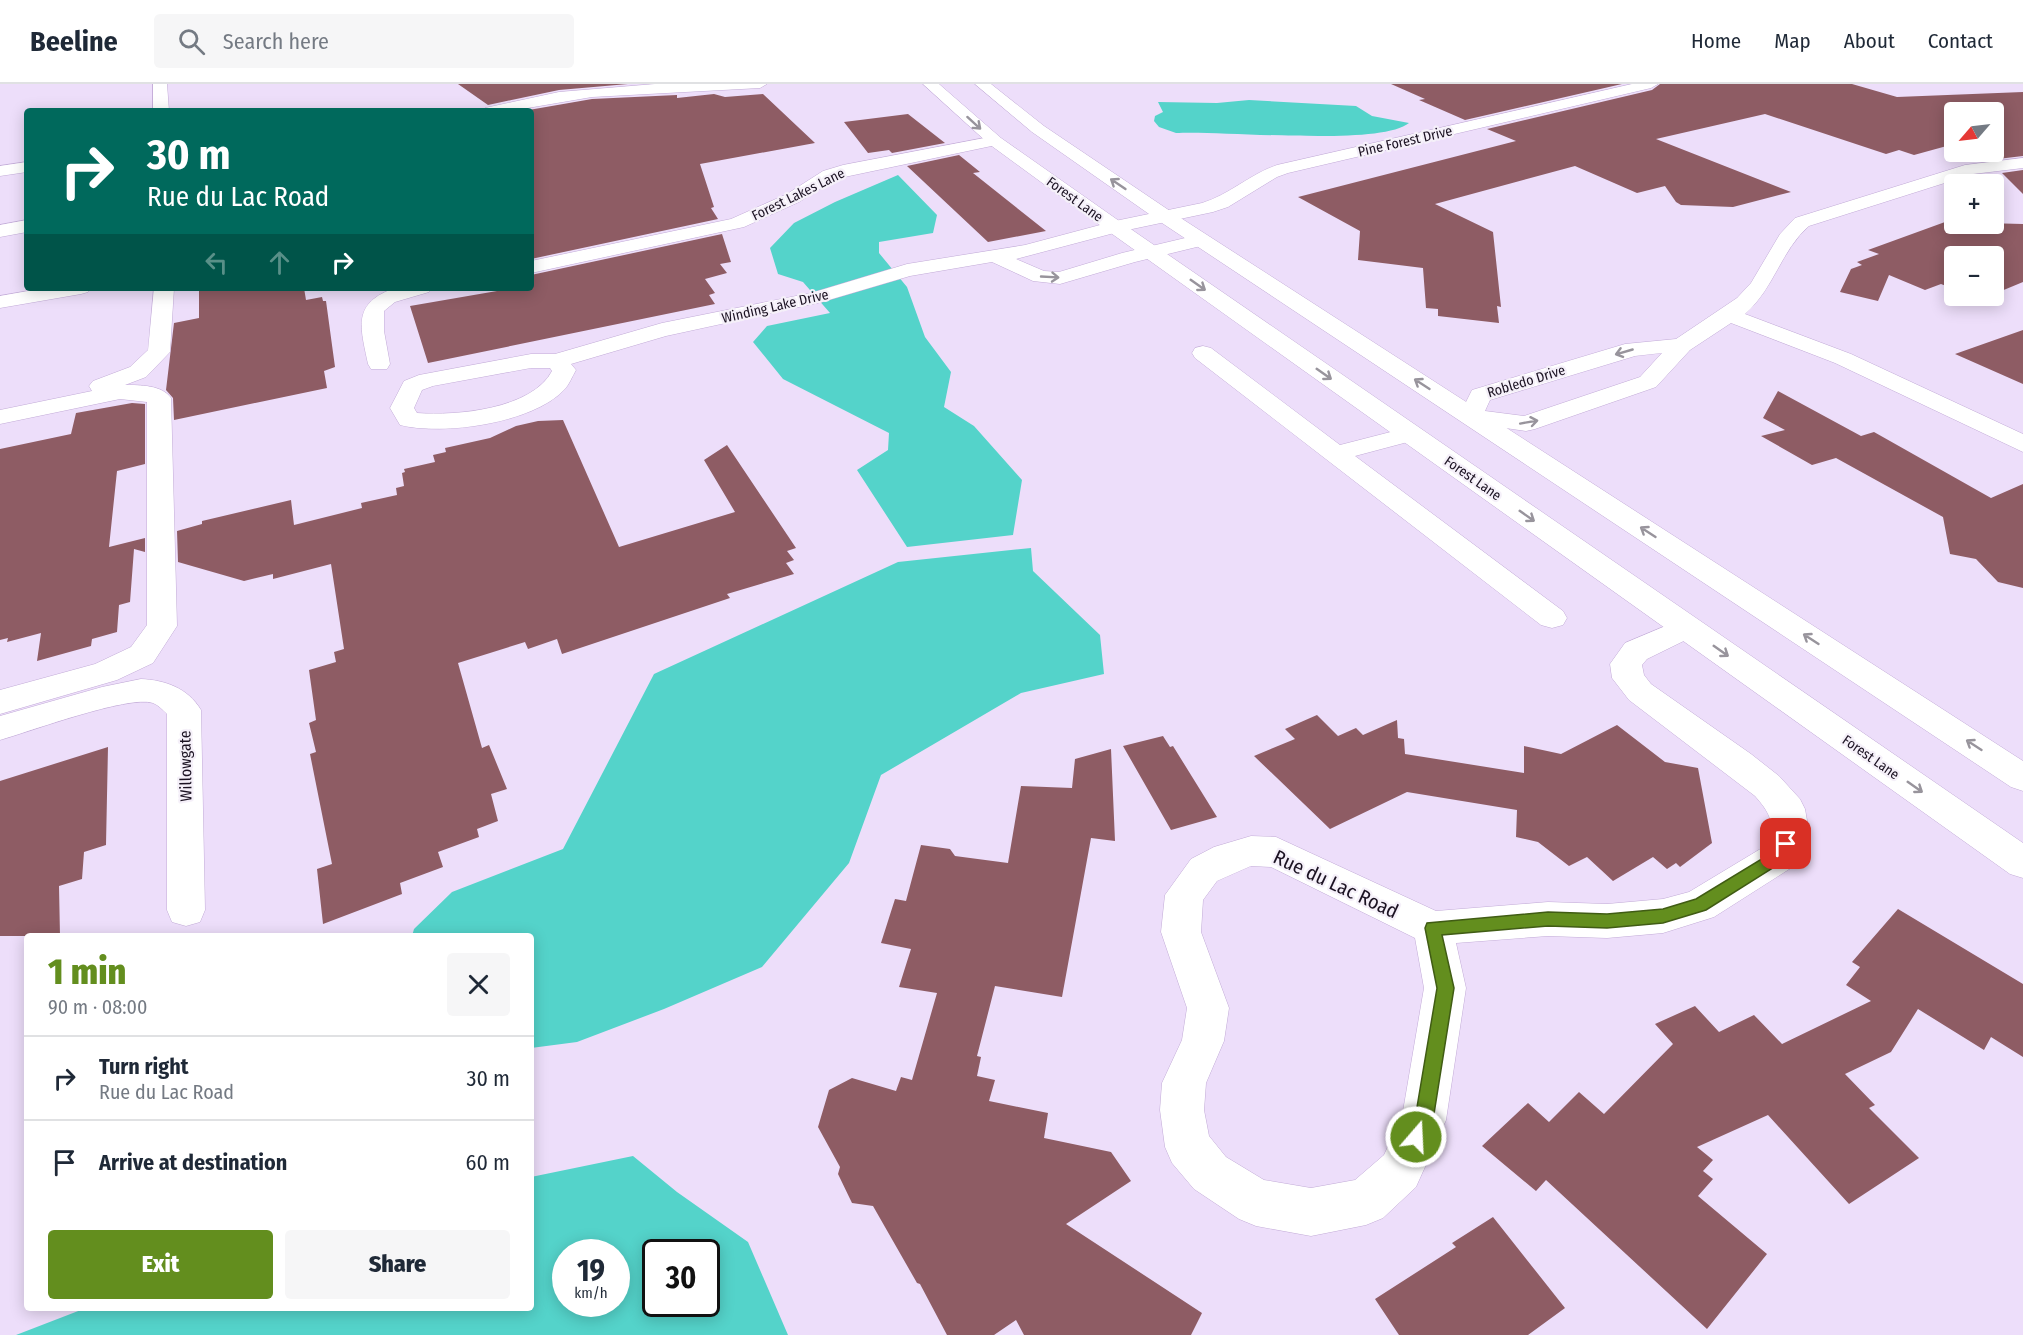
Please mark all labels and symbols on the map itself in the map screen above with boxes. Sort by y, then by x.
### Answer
north arrow [1944,102,2004,162]
one-way arrow [966,116,981,130]
street label: Pine Forest Drive [1356,122,1454,161]
street label: Forest Lakes Lane [749,165,847,224]
street label: Forest Lane [1043,173,1106,226]
one-way arrow [1110,178,1127,190]
one-way arrow [1039,272,1059,283]
one-way arrow [1189,279,1205,291]
street label: Winding Lake Drive [720,286,830,327]
one-way arrow [1615,347,1634,358]
street label: Robledo Drive [1485,362,1567,401]
one-way arrow [1316,368,1332,380]
one-way arrow [1414,378,1431,391]
one-way arrow [1519,416,1538,427]
street label: Forest Lane [1441,453,1504,504]
one-way arrow [1518,510,1534,522]
one-way arrow [1640,526,1656,538]
one-way arrow [1803,632,1820,644]
one-way arrow [1712,645,1729,657]
street label: Willowgate [175,730,196,802]
street label: Forest Lane [1839,732,1902,783]
one-way arrow [1966,739,1983,751]
one-way arrow [1907,781,1923,794]
pin [1760,818,1811,869]
street label: Rue du Lac Road [1270,845,1402,923]
position arrow [1384,1105,1448,1169]
speed limit sign: 30 [642,1239,720,1317]

